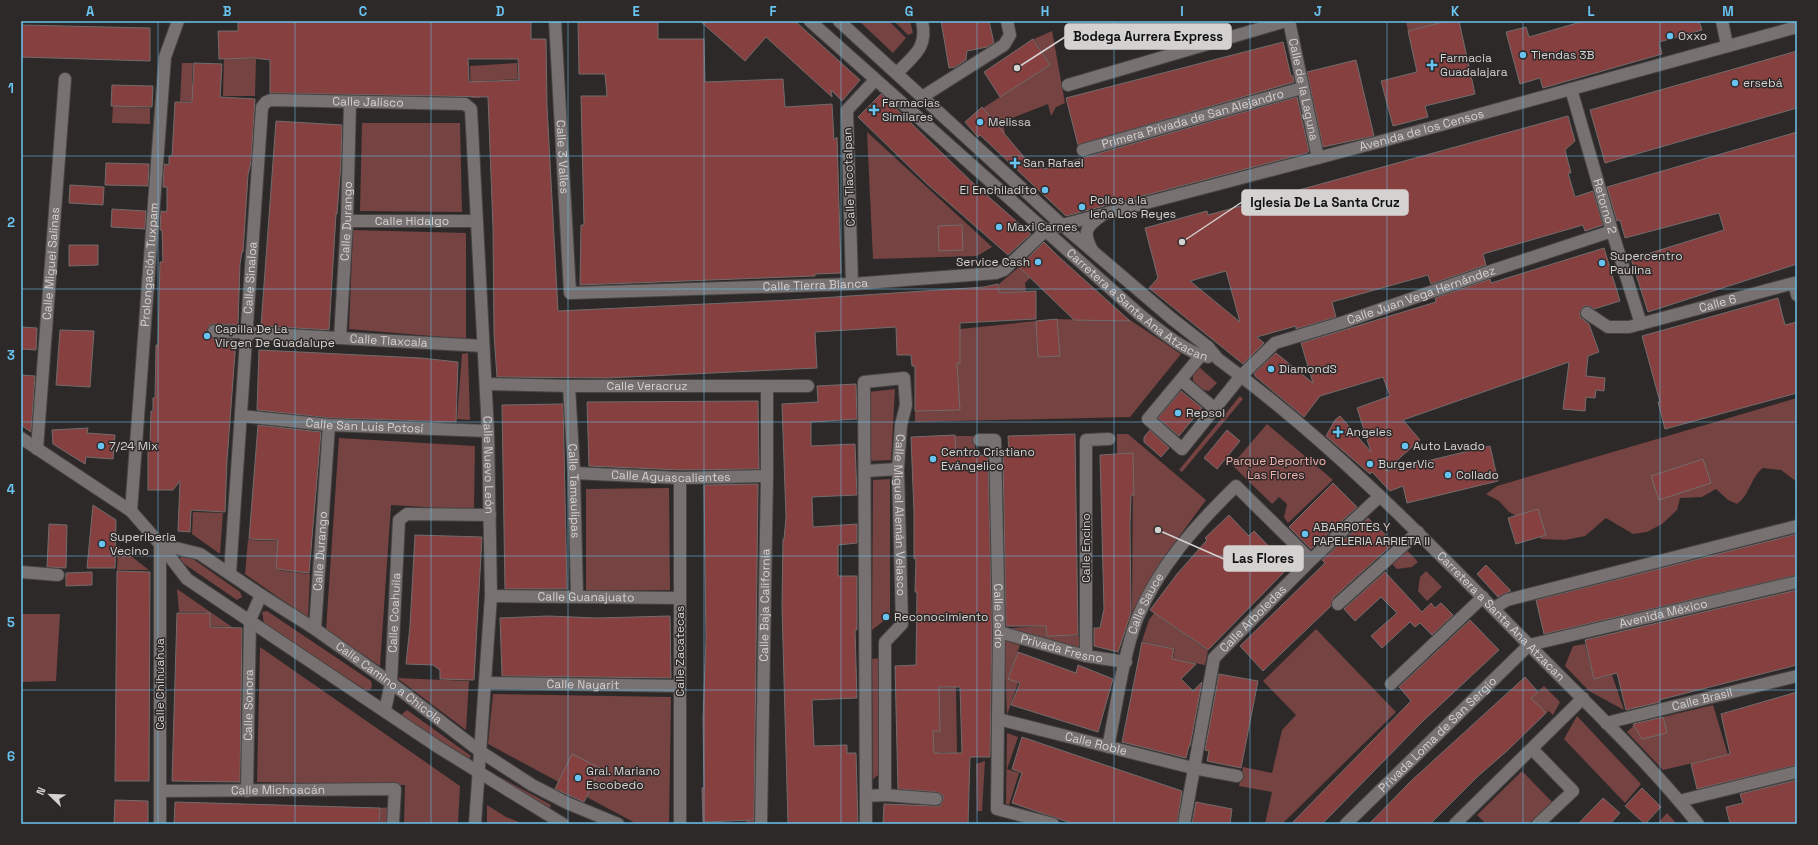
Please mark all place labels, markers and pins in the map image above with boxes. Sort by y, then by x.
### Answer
callout: Bodega Aurrera Express [1065,24,1231,49]
place label: Oxxo [1678,28,1707,44]
marker: Oxxo [1665,31,1675,41]
place label: Tiendas 3B [1531,47,1595,63]
place label: Farmacia Guadalajara [1440,50,1508,80]
marker: Tiendas 3B [1518,50,1528,60]
marker: Farmacia Guadalajara [1427,60,1437,70]
place label: ersebá [1743,75,1783,91]
marker: ersebá [1730,78,1740,88]
place label: Farmacias Similares [882,95,940,125]
marker: Farmacias Similares [869,105,879,115]
place label: Melissa [988,114,1031,130]
marker: Melissa [975,117,985,127]
place label: San Rafael [1023,155,1084,171]
marker: San Rafael [1010,158,1020,168]
place label: El Enchiladito [960,182,1037,198]
marker: El Enchiladito [1040,185,1050,195]
callout: Iglesia De La Santa Cruz [1242,190,1408,215]
place label: Pollos a la leña Los Reyes [1090,192,1176,222]
marker: Pollos a la leña Los Reyes [1077,202,1087,212]
place label: Maxi Carnes [1007,219,1077,235]
marker: Maxi Carnes [994,222,1004,232]
place label: Supercentro Paulina [1610,248,1683,278]
place label: Service Cash [956,254,1030,270]
marker: Service Cash [1033,257,1043,267]
marker: Supercentro Paulina [1597,258,1607,268]
place label: Capilla De La Virgen De Guadalupe [215,321,335,351]
marker: Capilla De La Virgen De Guadalupe [202,331,212,341]
place label: DiamondS [1279,361,1337,377]
marker: DiamondS [1266,364,1276,374]
place label: Repsol [1186,405,1225,421]
marker: Repsol [1173,408,1183,418]
place label: Angeles [1346,424,1392,440]
marker: Angeles [1333,427,1343,437]
place label: 7/24 Mix [109,438,158,454]
place label: Auto Lavado [1413,438,1485,454]
marker: 7/24 Mix [96,441,106,451]
marker: Auto Lavado [1400,441,1410,451]
place label: Centro Cristiano Evángelico [941,444,1035,474]
marker: Centro Cristiano Evángelico [928,454,938,464]
place label: BurgerVic [1378,456,1434,472]
marker: BurgerVic [1365,459,1375,469]
place label: Collado [1456,467,1499,483]
marker: Collado [1443,470,1453,480]
place label: ABARROTES Y PAPELERIA ARRIETA II [1313,519,1430,549]
place label: Superiberia Vecino [110,529,176,559]
marker: ABARROTES Y PAPELERIA ARRIETA II [1300,529,1310,539]
marker: Superiberia Vecino [97,539,107,549]
callout: Las Flores [1224,546,1303,571]
place label: Reconocimiento [894,609,988,625]
marker: Reconocimiento [881,612,891,622]
place label: Gral. Mariano Escobedo [586,763,660,793]
marker: Gral. Mariano Escobedo [573,773,583,783]

